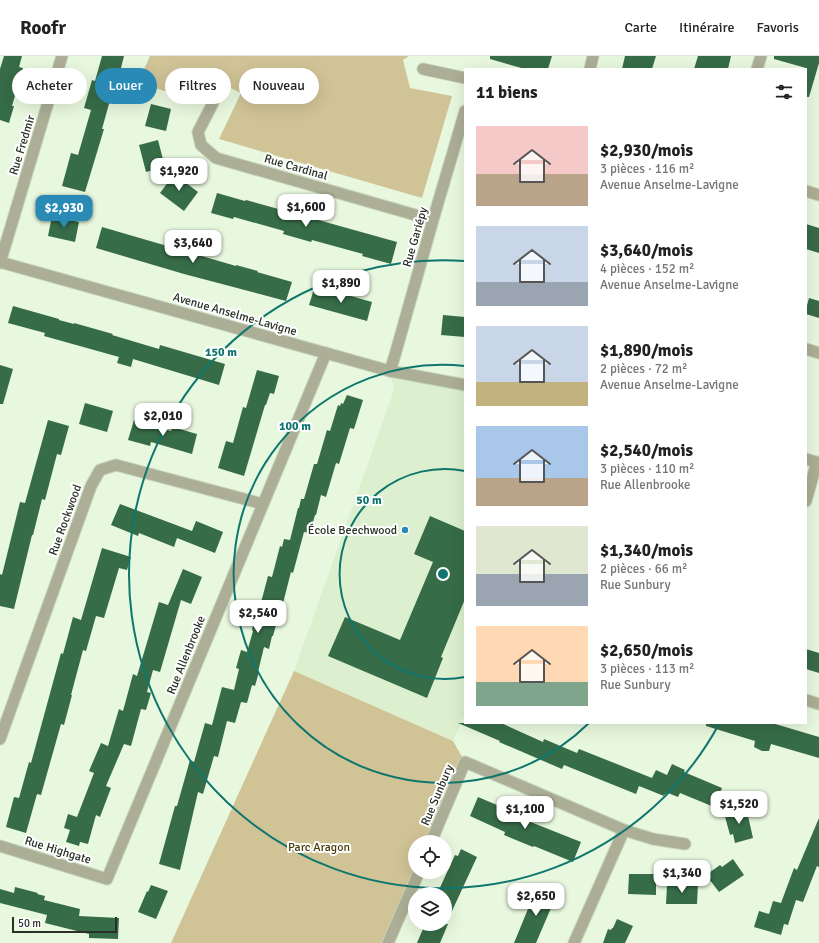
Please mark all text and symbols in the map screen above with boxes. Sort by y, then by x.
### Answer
text: Roofr [20,16,66,40]
text: Carte [624,19,657,36]
text: Itinéraire [679,19,735,36]
text: Favoris [757,19,799,36]
chip: Acheter [12,68,87,104]
chip: Louer [95,68,157,104]
chip: Filtres [165,68,231,104]
chip: Nouveau [239,68,319,104]
icon: filters [773,81,795,103]
text: 11 biens [476,82,538,103]
street label: Rue Fredmir [6,113,39,177]
text: $2,930/mois [600,140,693,161]
icon: home [508,142,556,190]
street label: Rue Cardinal [262,151,330,184]
pin: $1,920 [146,158,212,192]
text: 3 pièces · 116 m² [600,161,694,177]
text: $1,920 [160,163,198,179]
text: Avenue Anselme-Lavigne [600,177,739,193]
pin: $1,600 [273,194,339,228]
pin: $2,930 [31,195,97,229]
text: $1,600 [287,199,325,215]
text: $2,930 [45,200,83,216]
street label: Rue Gariépy [400,205,431,269]
pin: $3,640 [160,230,226,264]
text: $3,640 [174,235,212,251]
text: $3,640/mois [600,240,693,261]
icon: home [508,242,556,290]
text: 4 pièces · 152 m² [600,261,694,277]
pin: $1,890 [308,270,374,304]
text: $1,890 [322,275,360,291]
text: Avenue Anselme-Lavigne [600,277,739,293]
street label: Avenue Anselme-Lavigne [171,290,299,339]
text: $1,890/mois [600,340,693,361]
icon: home [508,342,556,390]
text: 150 m [205,345,237,360]
text: 2 pièces · 72 m² [600,361,687,377]
text: Avenue Anselme-Lavigne [600,377,739,393]
pin: $2,010 [130,403,196,437]
text: $2,010 [144,408,182,424]
text: 100 m [279,419,311,434]
text: $2,540/mois [600,440,693,461]
icon: home [508,442,556,490]
text: 3 pièces · 110 m² [600,461,694,477]
text: Rue Allenbrooke [600,477,690,493]
street label: Rue Rockwood [46,483,85,558]
text: 50 m [356,493,382,508]
place label: École Beechwood [308,523,397,538]
marker: École Beechwood [400,525,410,535]
text: $1,340/mois [600,540,693,561]
icon: home [508,542,556,590]
text: 2 pièces · 66 m² [600,561,687,577]
centre of rings [436,567,450,581]
text: Rue Sunbury [600,577,671,593]
pin: $2,540 [225,600,291,634]
text: $2,540 [239,605,277,621]
street label: Rue Allenbrooke [164,614,209,697]
text: $2,650/mois [600,640,693,661]
icon: home [508,642,556,690]
text: 3 pièces · 113 m² [600,661,694,677]
text: Rue Sunbury [600,677,671,693]
street label: Rue Sunbury [418,762,457,828]
pin: $1,520 [706,791,772,825]
pin: $1,100 [492,796,558,830]
text: $1,520 [720,796,758,812]
text: $1,100 [506,801,544,817]
street label: Rue Highgate [23,833,93,868]
map controls [408,835,452,931]
button: locate [408,835,452,879]
park label: Parc Aragon [288,840,350,855]
pin: $1,340 [649,860,715,894]
text: $1,340 [663,865,701,881]
pin: $2,650 [503,883,569,917]
button: layers [408,887,452,931]
text: $2,650 [517,888,555,904]
scale bar [12,915,117,934]
text: 50 m [18,917,41,930]

